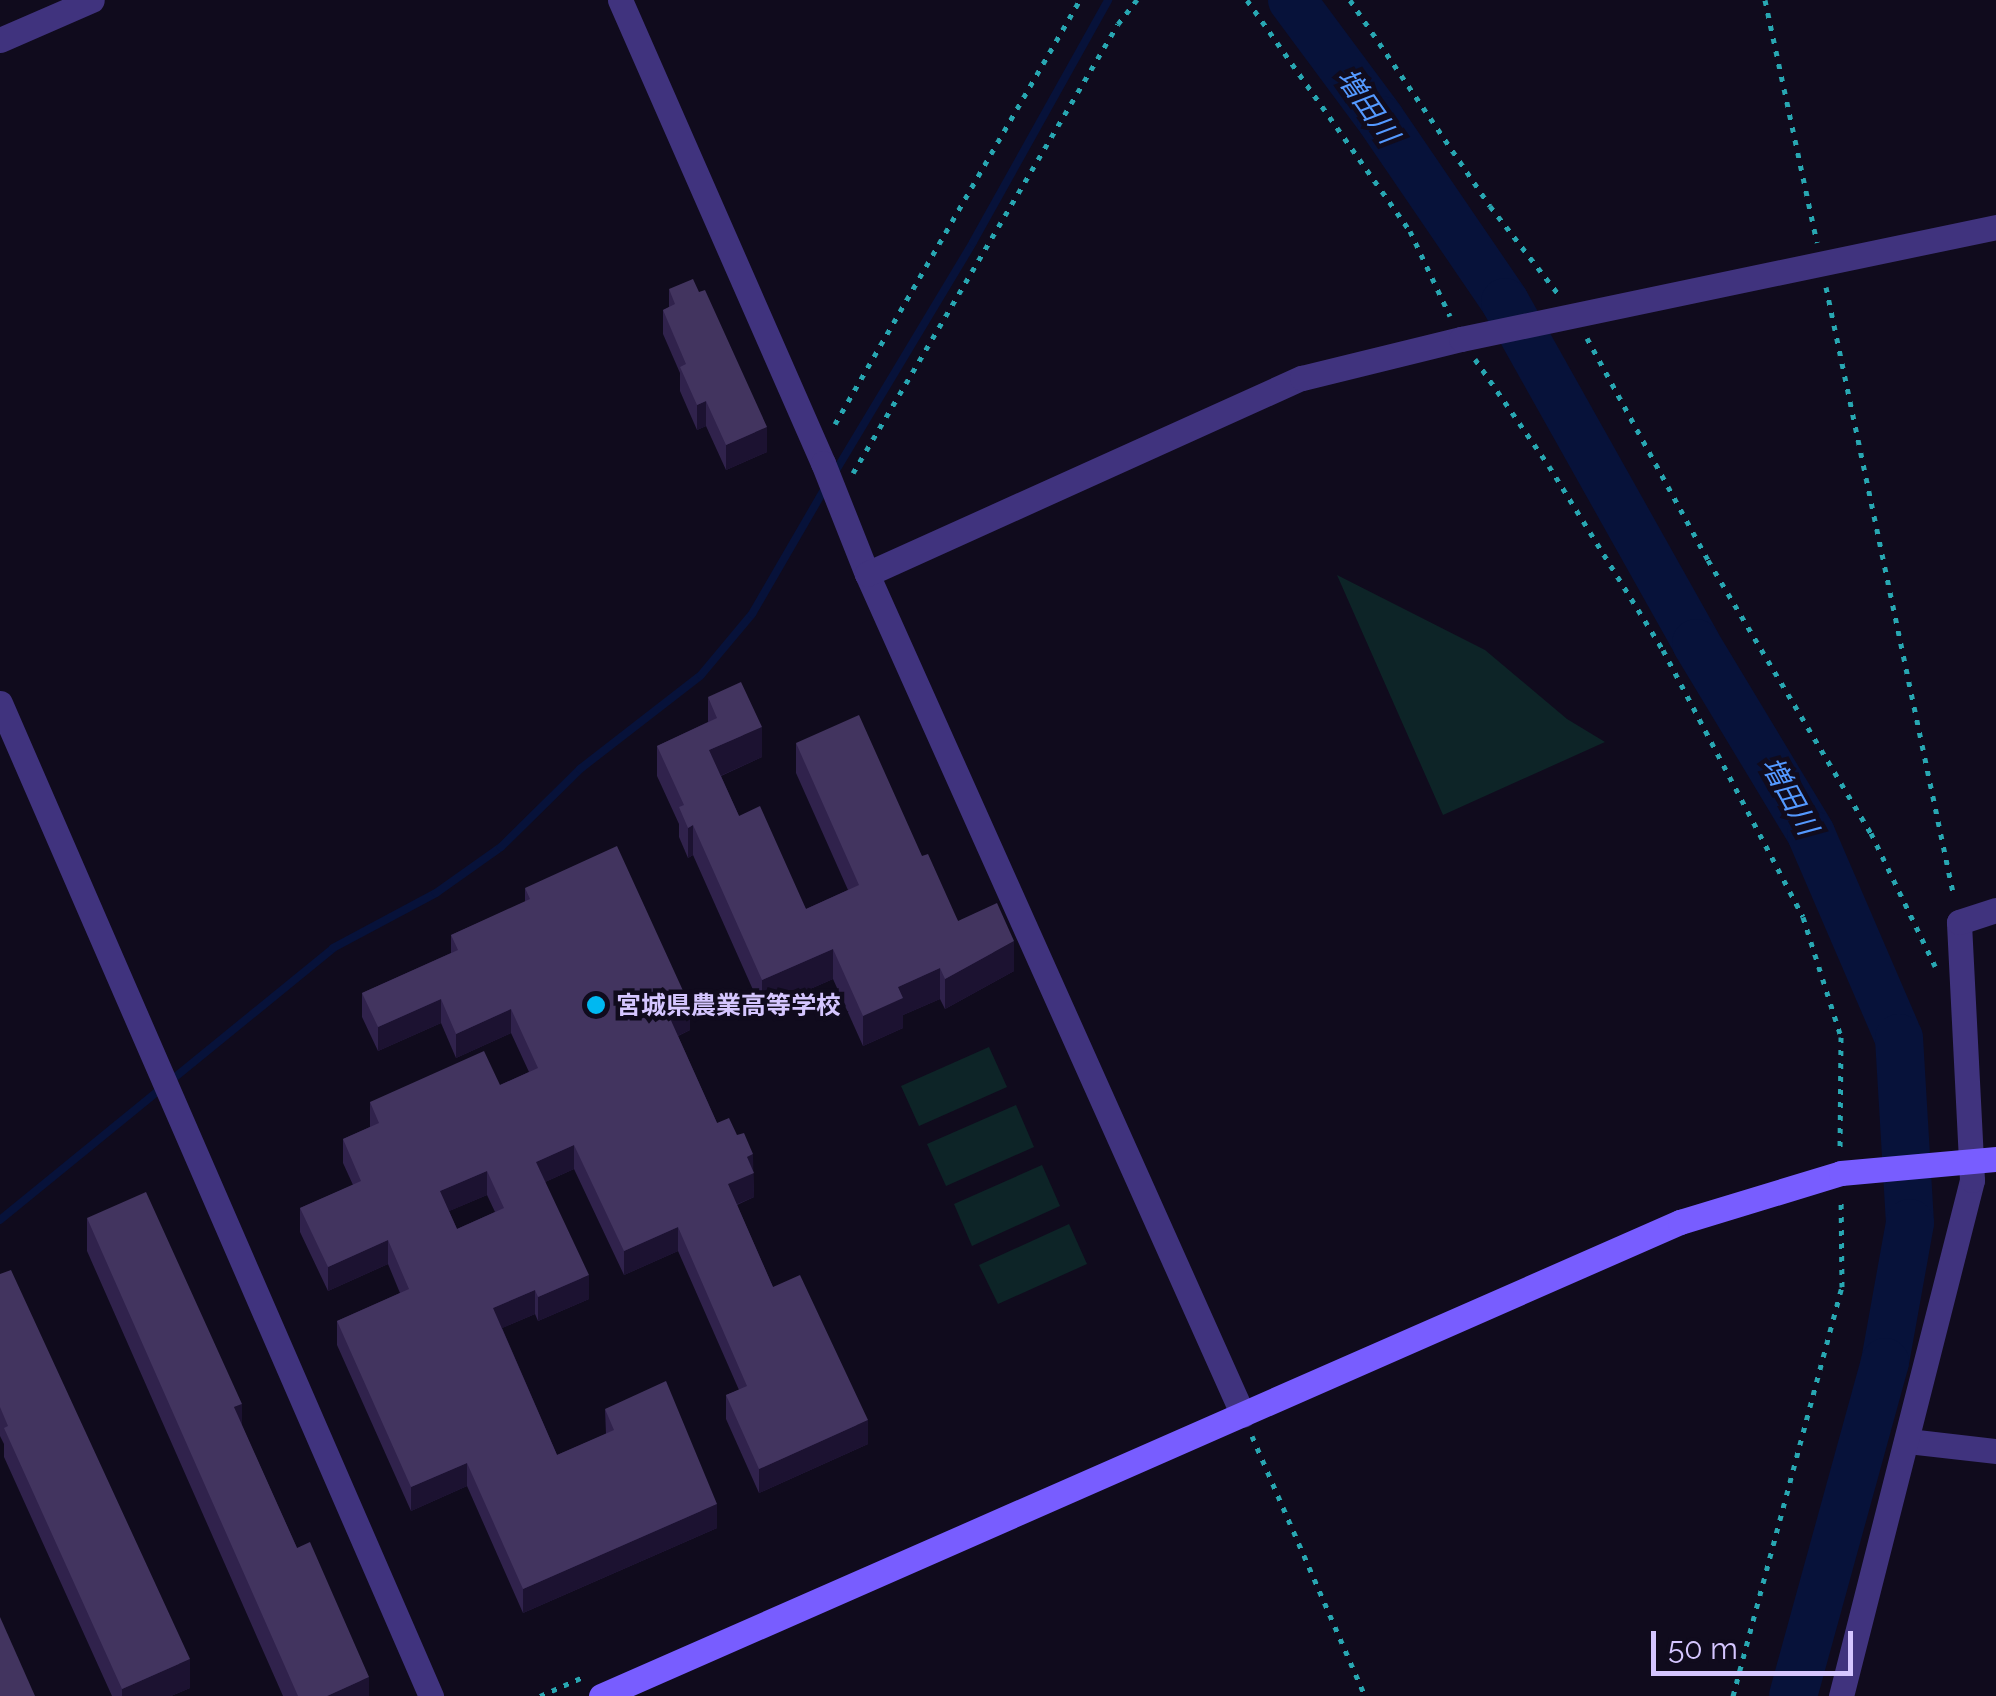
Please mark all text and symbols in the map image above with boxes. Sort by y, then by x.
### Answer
water label: 増田川 [1329,62,1405,150]
water label: 増田川 [1754,751,1824,841]
place label: 宮城県農業高等学校 [616,990,841,1020]
marker: 宮城県農業高等学校 [585,994,607,1016]
scale bar [1656,1611,1858,1673]
text: 50 m [1668,1631,1738,1666]

